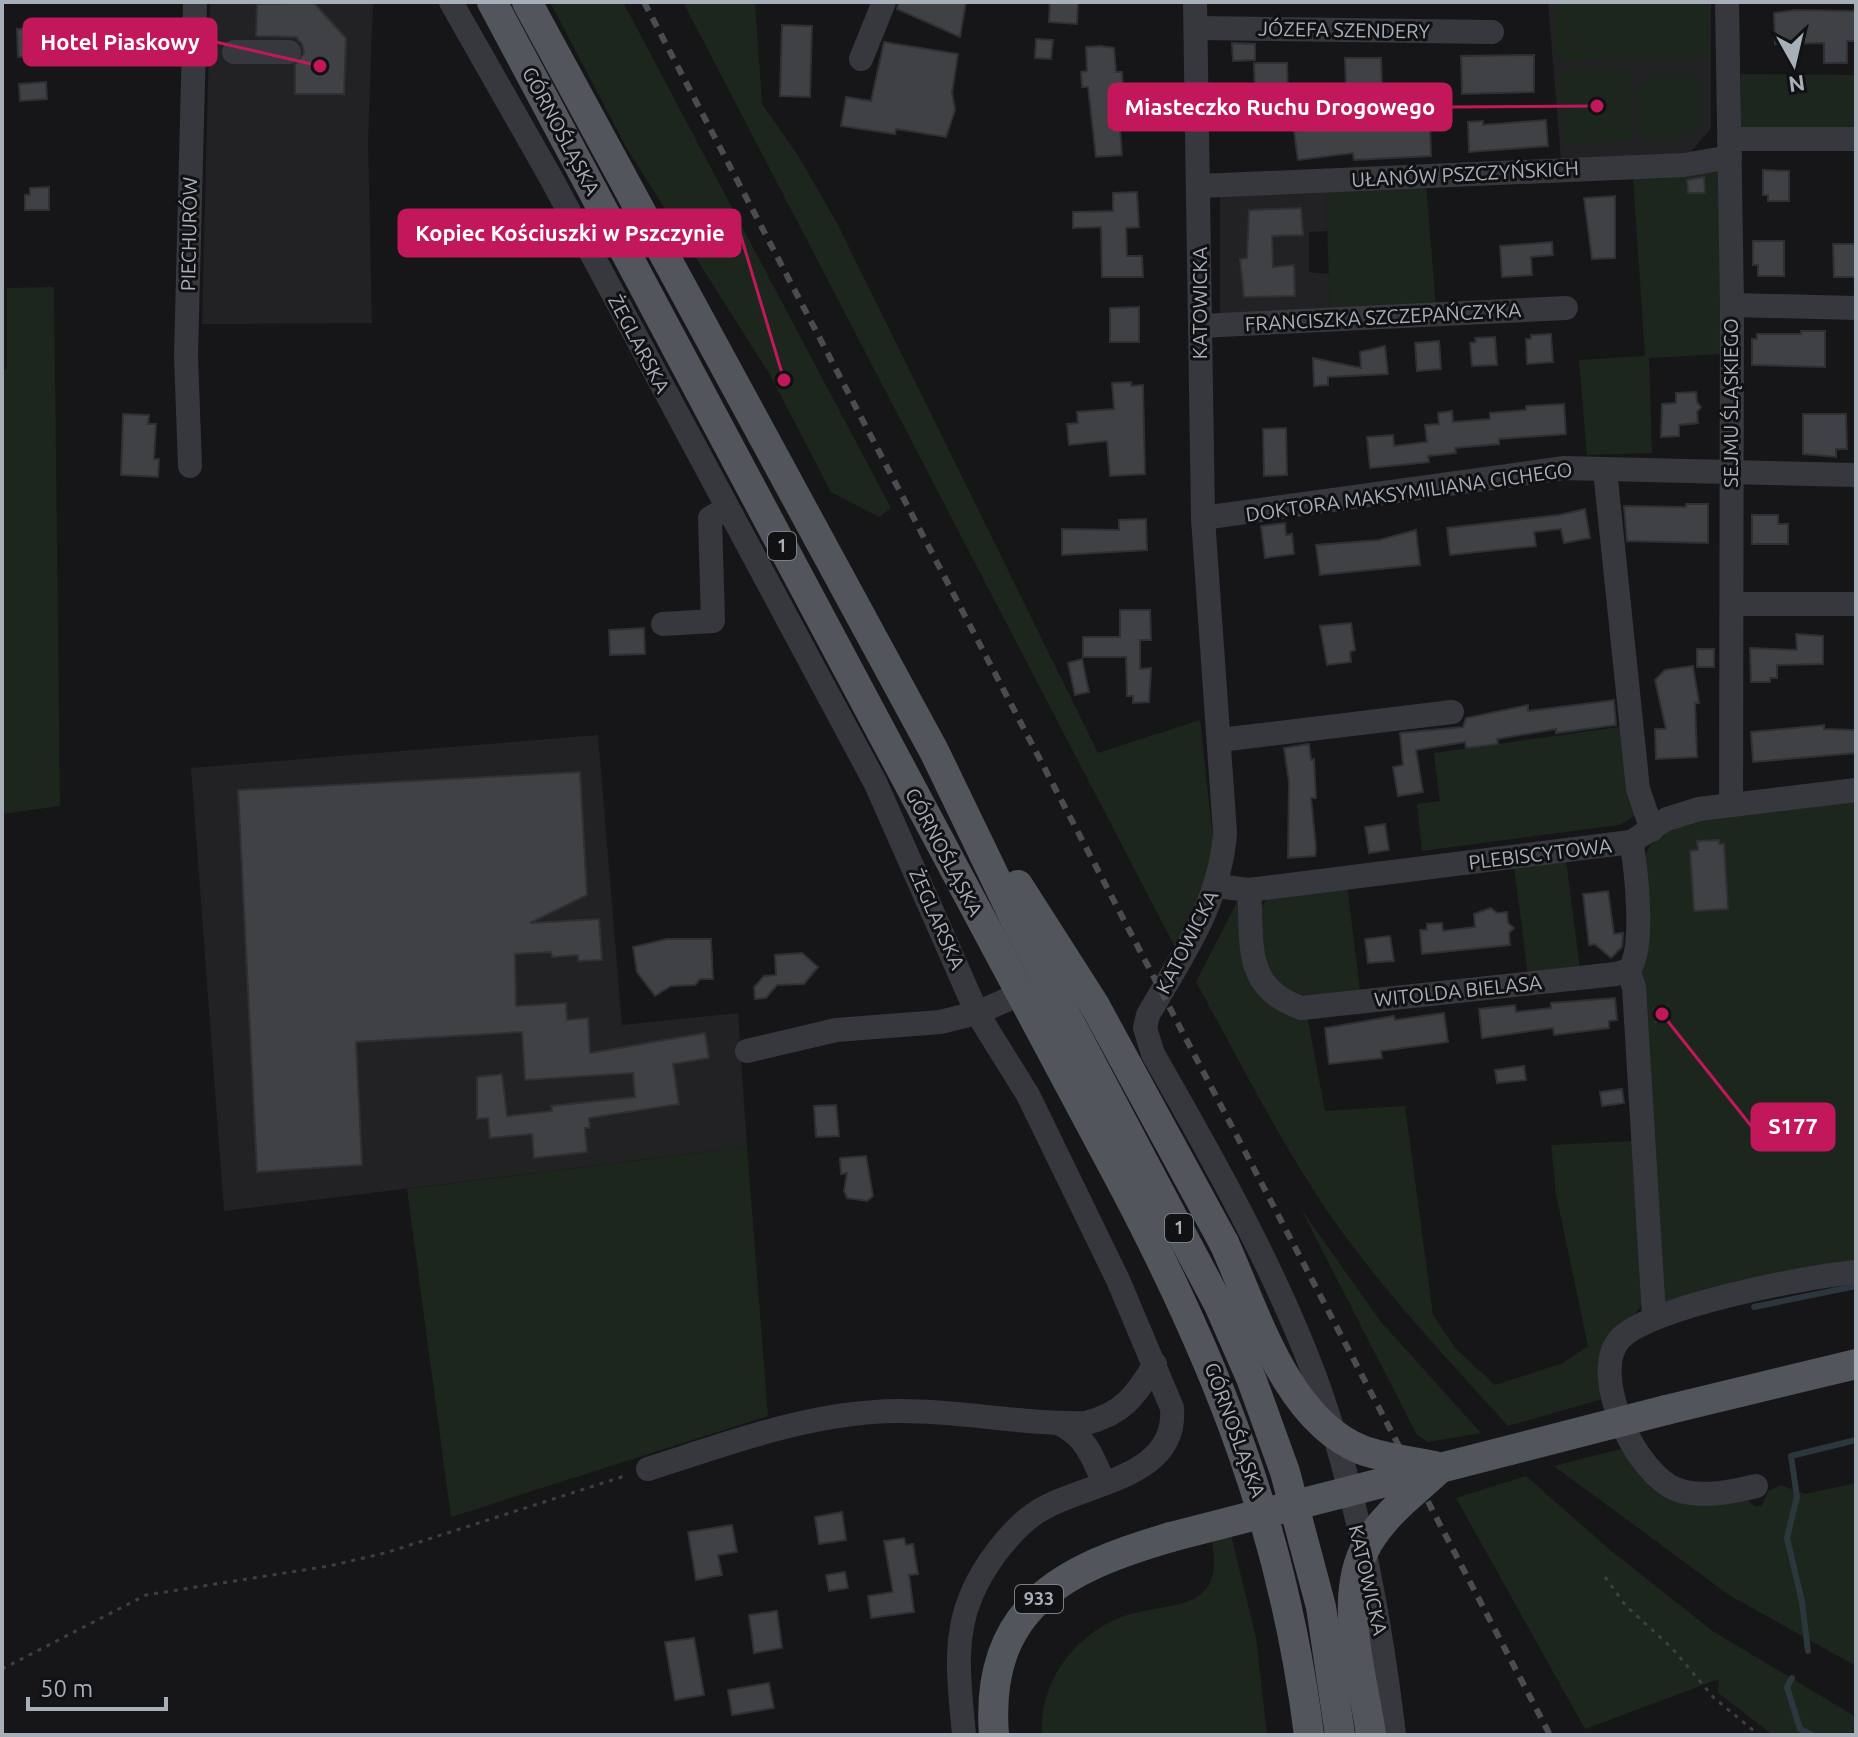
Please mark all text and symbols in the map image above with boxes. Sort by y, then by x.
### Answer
street label: JÓZEFA SZENDERY [1258,17,1430,43]
callout: Hotel Piaskowy [24,19,216,65]
north arrow [1754,24,1834,104]
text: Hotel Piaskowy [40,29,200,54]
street label: GÓRNOŚLĄSKA [518,63,605,199]
text: N [1787,71,1807,98]
callout: Miasteczko Ruchu Drogowego [1109,84,1451,130]
text: Miasteczko Ruchu Drogowego [1125,94,1435,119]
street label: UŁANÓW PSZCZYŃSKICH [1351,156,1579,191]
street label: PIECHURÓW [176,177,201,291]
callout: Kopiec Kościuszki w Pszczynie [399,210,740,256]
text: Kopiec Kościuszki w Pszczynie [415,220,725,245]
street label: KATOWICKA [1188,247,1211,359]
street label: ŻEGLARSKA [604,291,675,397]
street label: FRANCISZKA SZCZEPAŃCZYKA [1244,298,1522,335]
street label: SEJMU ŚLĄSKIEGO [1719,318,1742,488]
street label: DOKTORA MAKSYMILIANA CICHEGO [1244,457,1574,526]
road number: 1 [768,532,796,560]
street label: GÓRNOŚLĄSKA [901,784,988,920]
street label: PLEBISCYTOWA [1467,833,1613,874]
street label: ŻEGLARSKA [905,865,970,973]
street label: KATOWICKA [1151,886,1222,997]
street label: WITOLDA BIELASA [1373,970,1543,1011]
callout: S177 [1752,1104,1834,1150]
text: S177 [1768,1113,1818,1138]
road number: 1 [1165,1214,1193,1242]
street label: GÓRNOŚLĄSKA [1200,1359,1271,1500]
street label: KATOWICKA [1345,1522,1392,1637]
road number: 933 [1015,1585,1063,1613]
scale bar [28,1661,166,1711]
text: 50 m [40,1675,93,1702]

